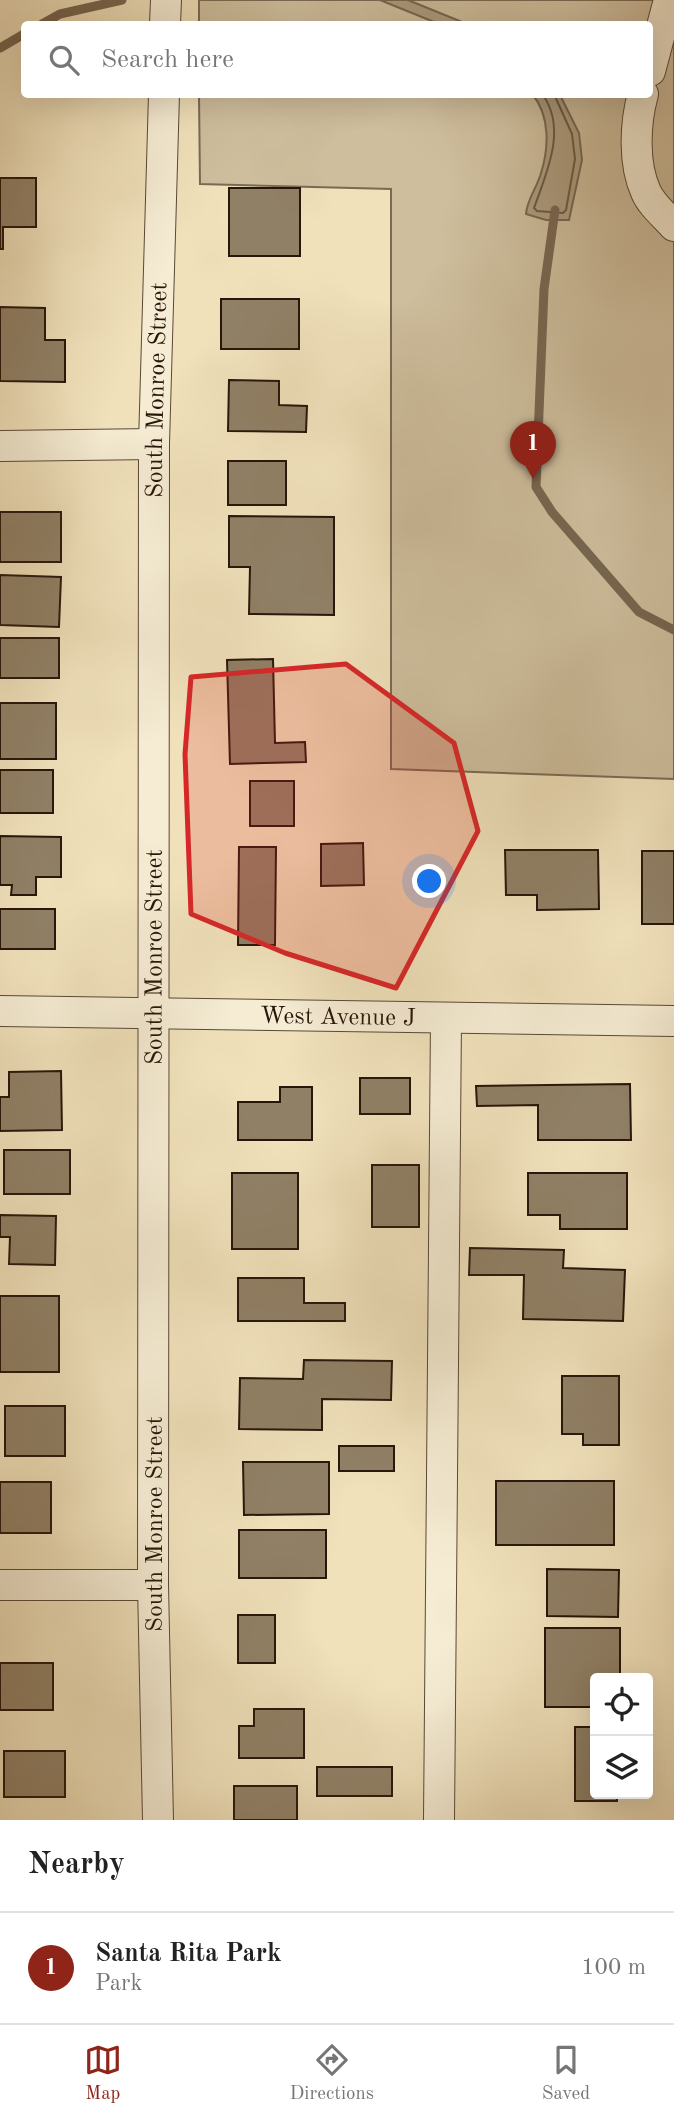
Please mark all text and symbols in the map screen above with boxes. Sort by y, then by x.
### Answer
search box [21,21,653,98]
icon: search [45,41,83,79]
text: Search here [101,47,234,73]
street label: South Monroe Street [144,282,173,498]
pin: 1 [510,421,556,479]
street label: South Monroe Street [143,849,168,1065]
your location [412,864,446,898]
street label: West Avenue J [260,1005,416,1031]
street label: South Monroe Street [144,1416,168,1632]
map controls [590,1673,653,1799]
button: locate [590,1673,653,1736]
button: layers [590,1736,653,1799]
text: Nearby [28,1850,125,1880]
text: Santa Rita Park [95,1941,282,1967]
text: 1 [44,1956,58,1979]
text: 100 m [581,1956,646,1979]
text: Park [95,1972,142,1995]
tab: Map [84,2041,122,2106]
tab: Directions [290,2041,374,2106]
tab: Saved [542,2041,590,2106]

